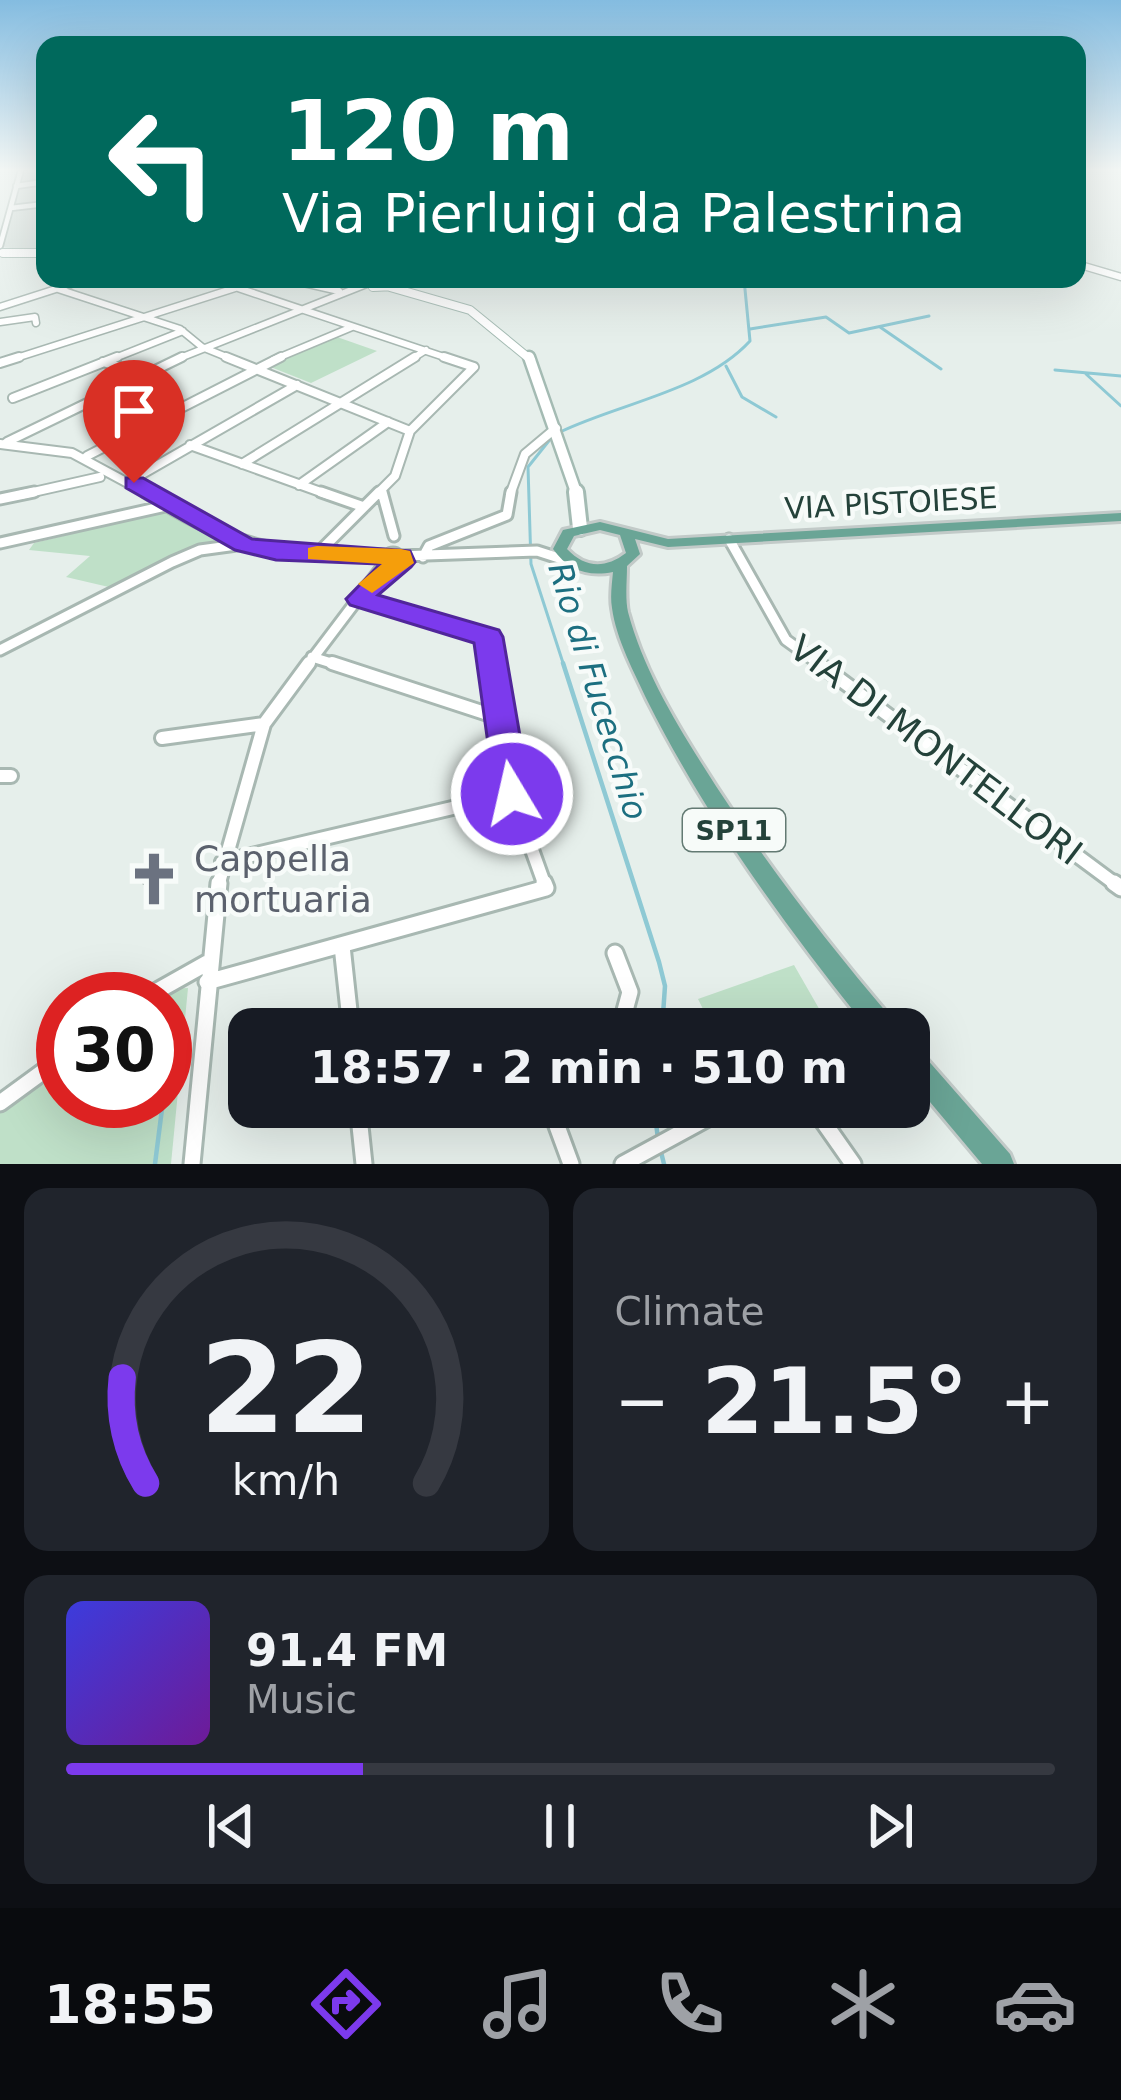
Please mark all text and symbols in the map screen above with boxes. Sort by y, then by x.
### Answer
text: 120 m [282,82,574,180]
icon: left [84,84,240,240]
text: Via Pierluigi da Palestrina [282,182,965,245]
pin [83,360,185,483]
icon: arrive [101,378,167,444]
street label: VIA PISTOIESE [784,480,998,526]
water label: Rio di Fucecchio [540,558,656,824]
street label: VIA DI MONTELLORI [782,627,1090,873]
position arrow [449,731,575,857]
road number: SP11 [683,809,785,851]
place label: Cappella mortuaria [194,838,372,920]
church icon: Cappella mortuaria [125,850,183,908]
speed limit sign: 30 [36,972,192,1128]
text: 18:57 · 2 min · 510 m [310,1041,848,1094]
text: Climate [615,1289,765,1334]
text: 22 [199,1316,373,1461]
text: 21.5° [701,1349,968,1454]
text: − [615,1363,670,1440]
text: + [1000,1363,1055,1440]
text: km/h [232,1454,340,1504]
text: 91.4 FM [246,1624,448,1677]
text: Music [246,1677,357,1722]
icon: previous [198,1793,264,1859]
icon: pause [527,1793,593,1859]
icon: next [857,1793,923,1859]
icon: directions [304,1962,388,2046]
icon: music [476,1962,560,2046]
icon: phone [648,1962,732,2046]
icon: climate [821,1962,905,2046]
icon: car [993,1962,1077,2046]
text: 18:55 [44,1973,216,2036]

